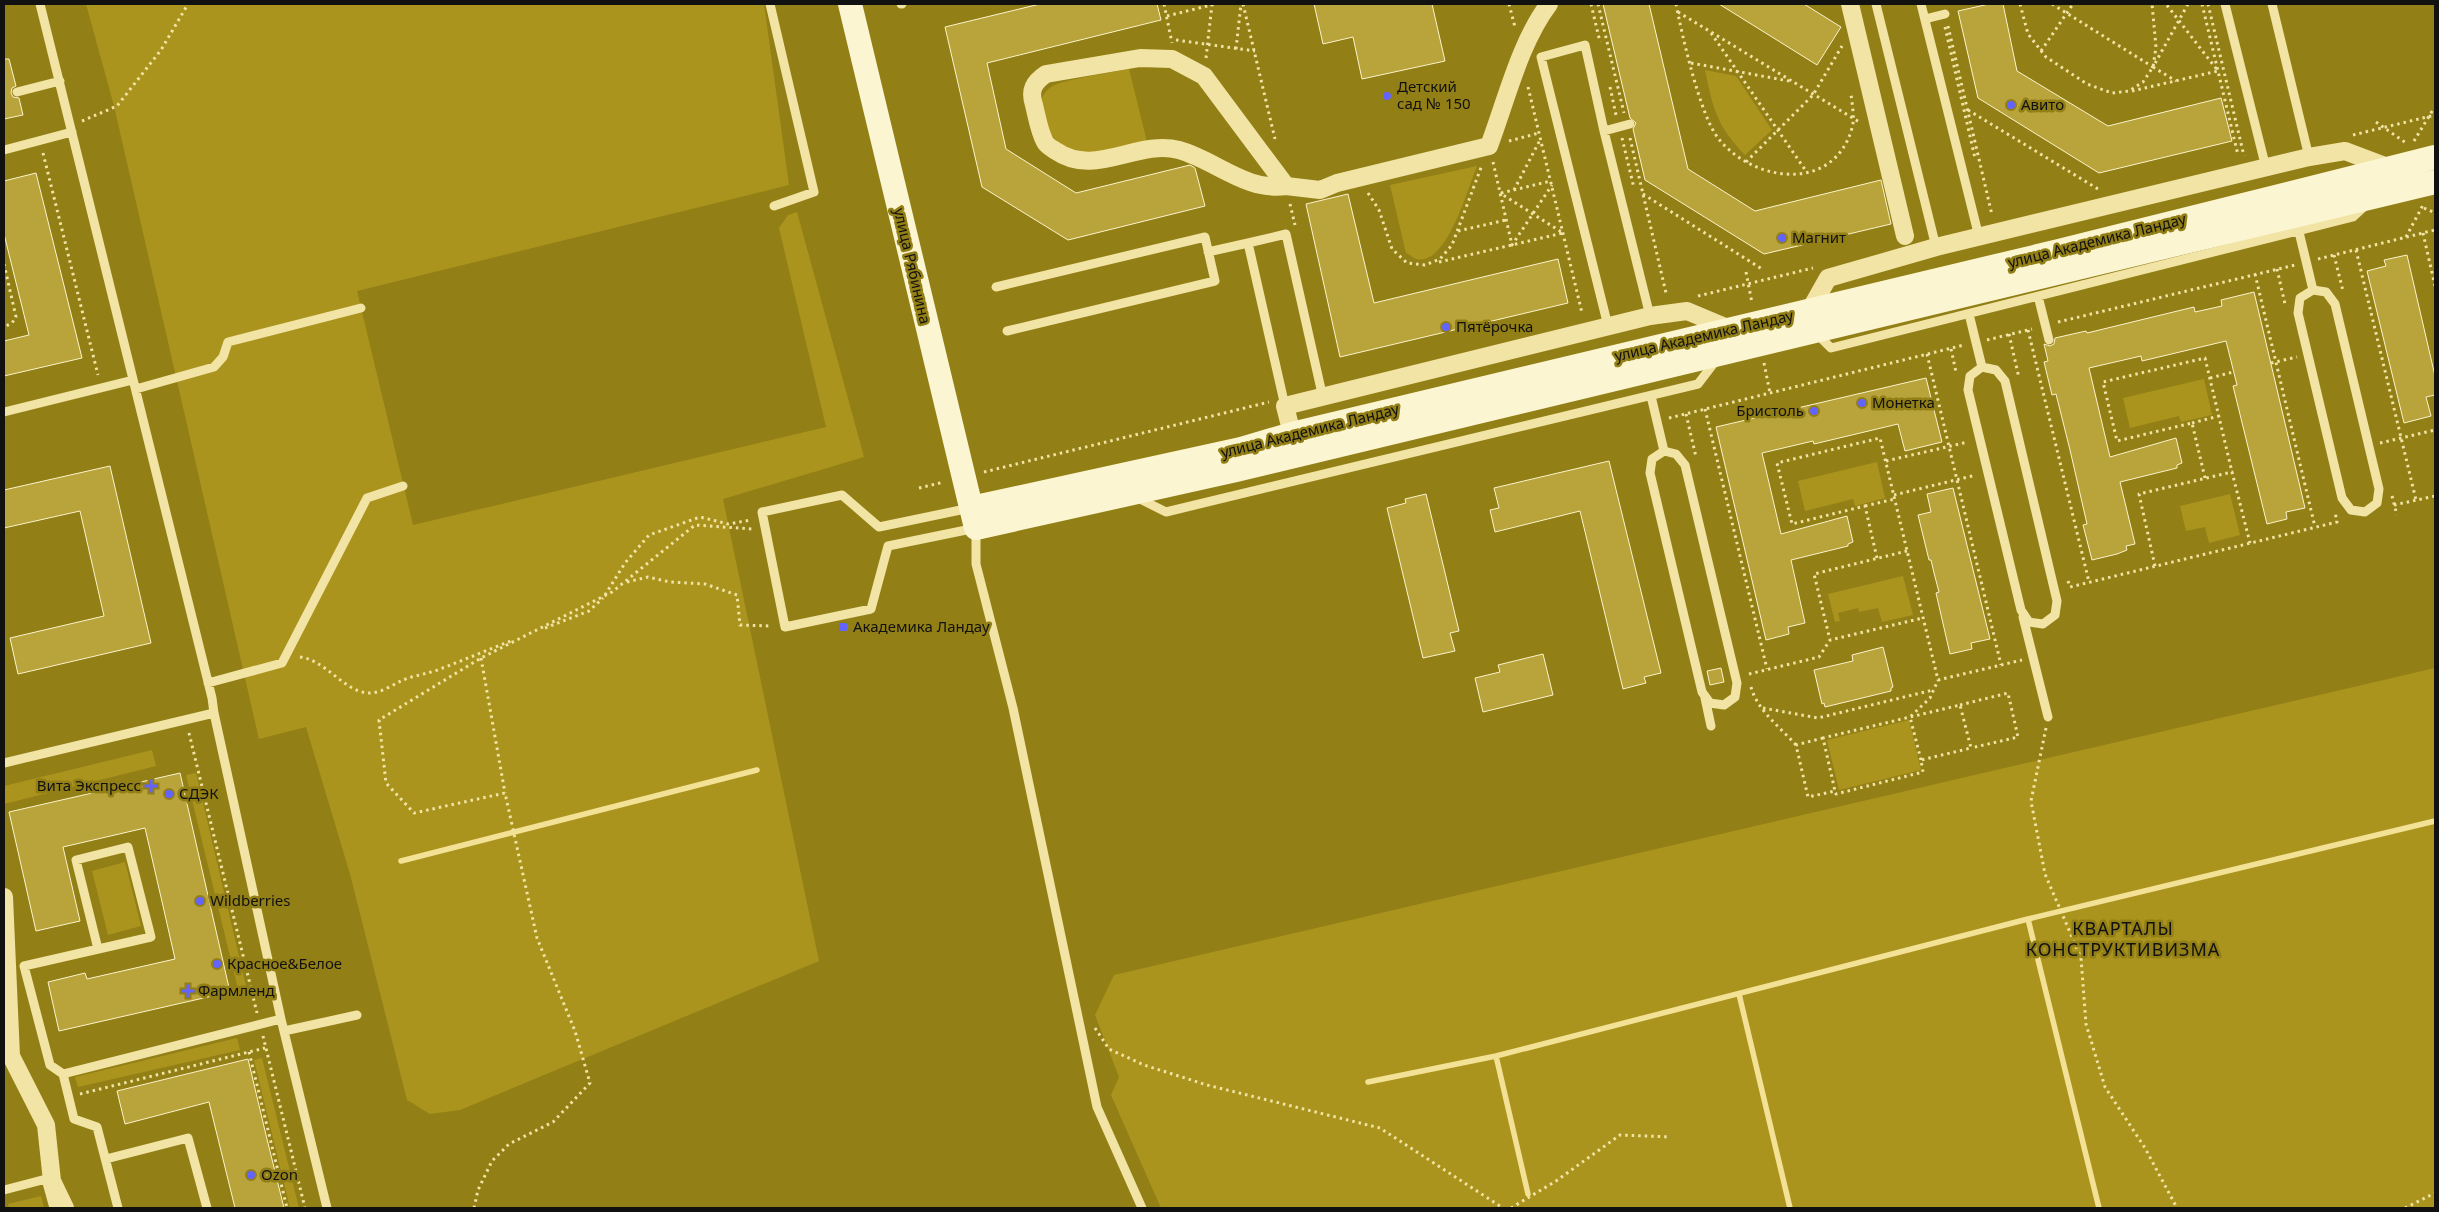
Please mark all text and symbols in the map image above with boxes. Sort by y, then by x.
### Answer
place label: Детский сад № 150 [1397,76,1471,113]
marker: Детский сад № 150 [1381,90,1393,102]
place label: Авито [2021,94,2064,114]
marker: Авито [2005,99,2017,111]
street label: улица Рябинина [890,206,936,326]
street label: улица Академика Ландау [2006,208,2188,272]
place label: Магнит [1792,227,1846,247]
marker: Магнит [1776,232,1788,244]
street label: улица Академика Ландау [1612,305,1796,365]
place label: Пятёрочка [1456,316,1533,336]
marker: Пятёрочка [1440,321,1452,333]
place label: Монетка [1872,392,1935,412]
marker: Монетка [1856,397,1868,409]
street label: улица Академика Ландау [1219,398,1401,462]
place label: Бристоль [1736,400,1804,420]
marker: Бристоль [1808,405,1820,417]
place label: Академика Ландау [853,616,990,636]
marker: Академика Ландау [837,621,849,633]
place label: Вита Экспресс [37,775,141,795]
marker: Вита Экспресс [145,780,157,792]
place label: СДЭК [179,783,219,803]
marker: СДЭК [163,788,175,800]
place label: Wildberries [210,890,291,910]
marker: Wildberries [194,895,206,907]
district label: КВАРТАЛЫ КОНСТРУКТИВИЗМА [2026,916,2220,961]
place label: Красное&Белое [227,953,342,973]
marker: Красное&Белое [211,958,223,970]
place label: Фармленд [198,980,275,1000]
marker: Фармленд [182,985,194,997]
place label: Ozon [261,1164,298,1184]
marker: Ozon [245,1169,257,1181]

